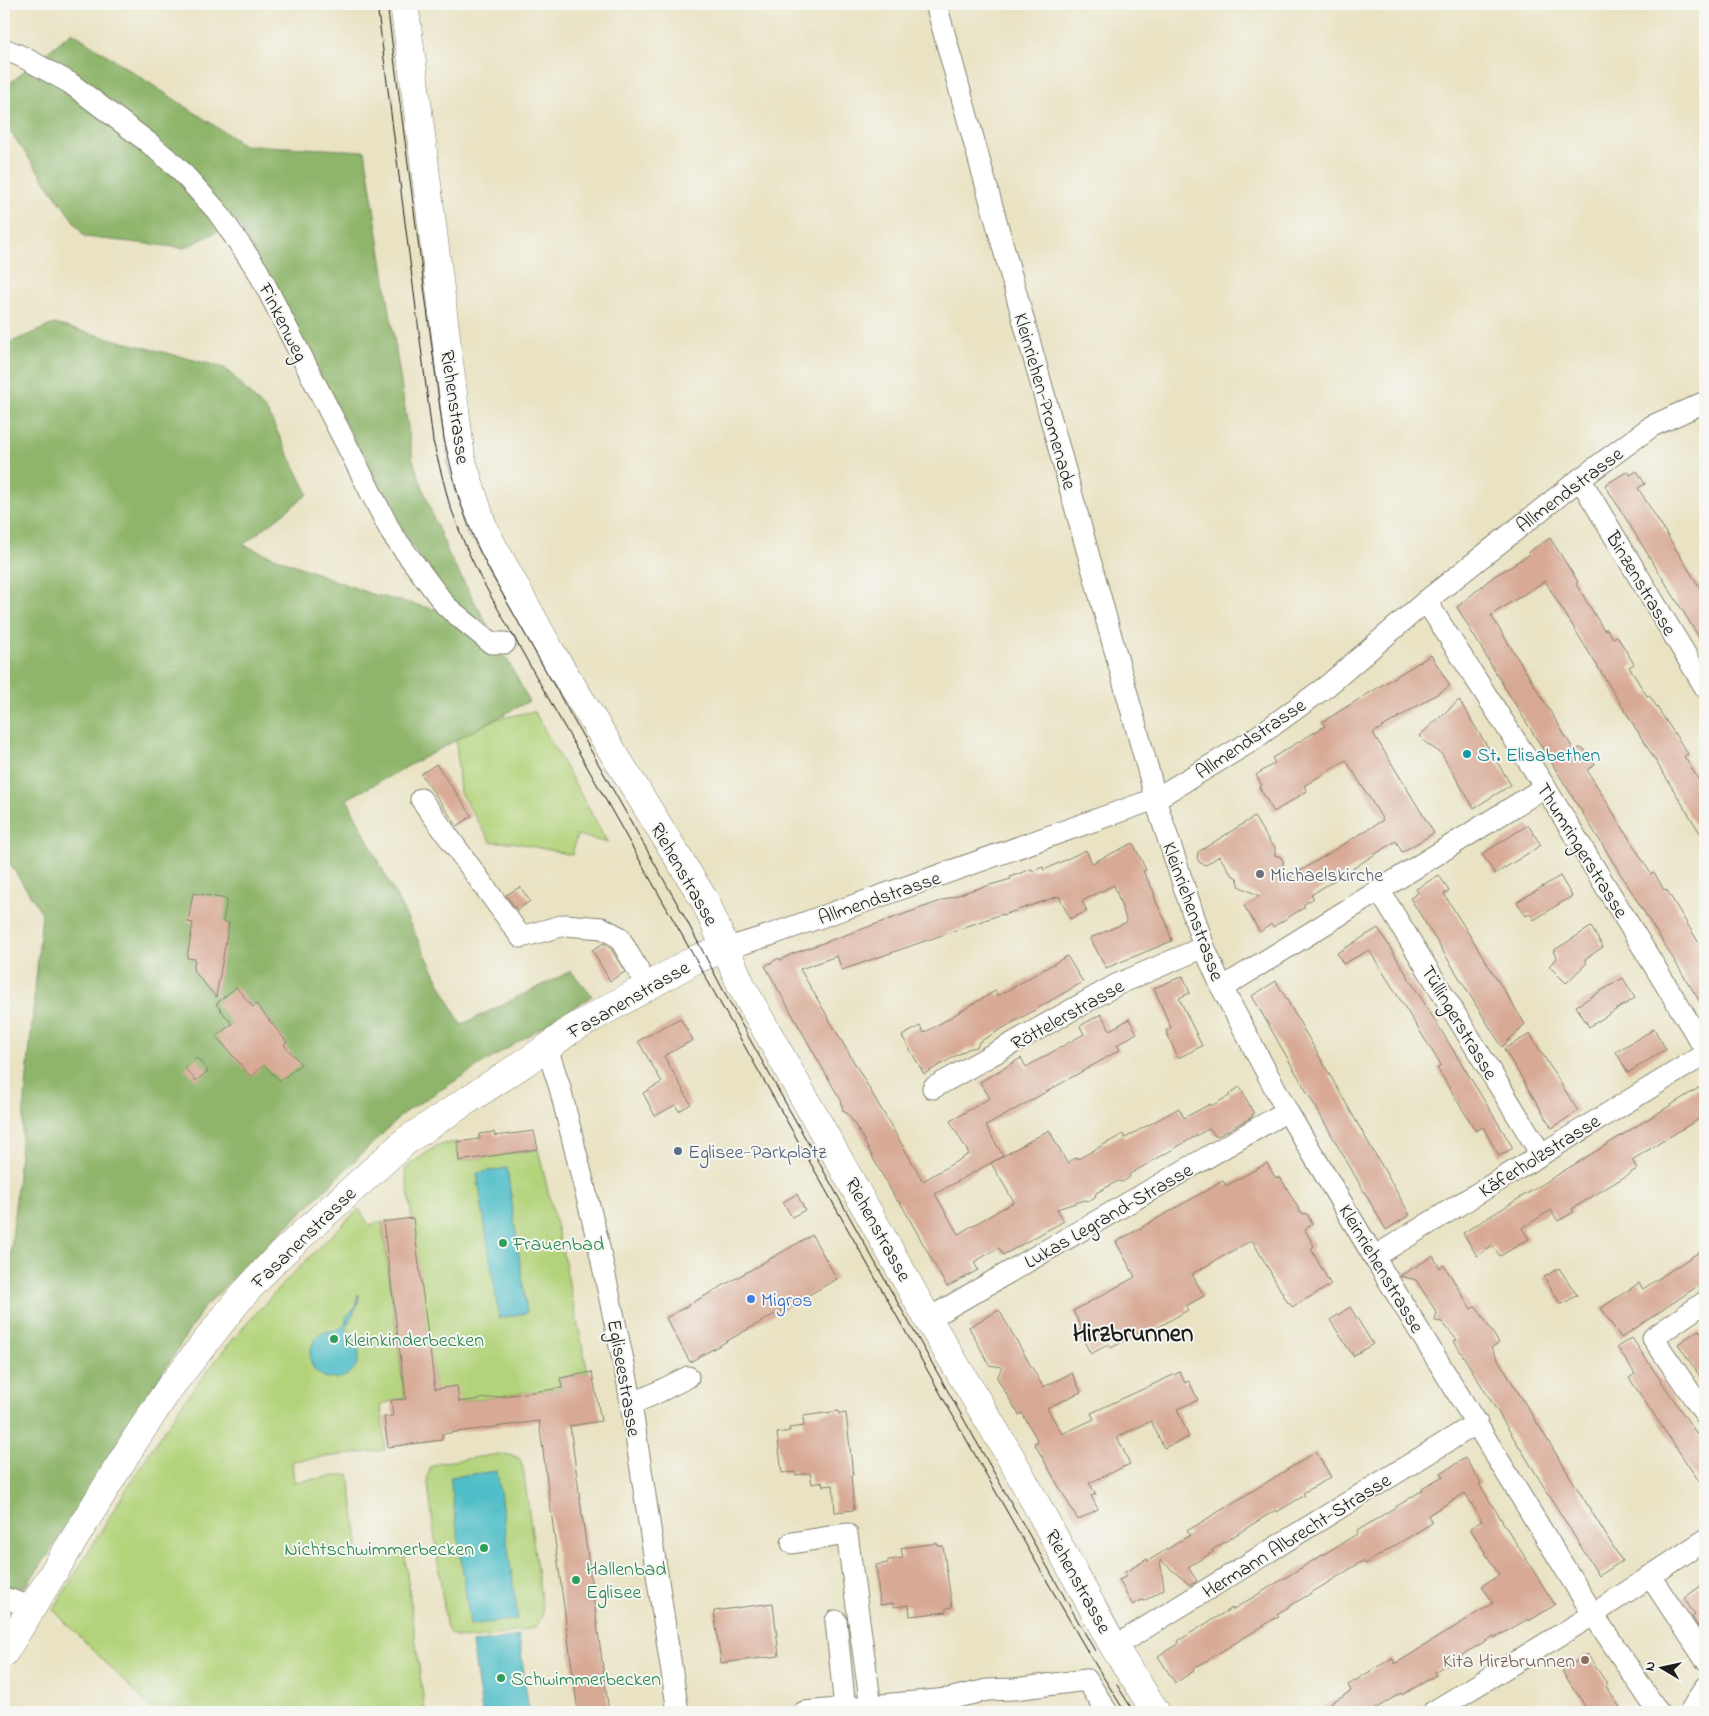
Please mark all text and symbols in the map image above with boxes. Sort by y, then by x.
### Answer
street label: Finkenweg [248,278,314,368]
street label: Kleinriehen-Promenade [1005,310,1083,493]
street label: Riehenstrasse [431,348,476,466]
street label: Allmendstrasse [1511,441,1630,541]
street label: Binzenstrasse [1597,526,1683,642]
street label: Allmendstrasse [1190,692,1313,788]
place label: St. Elisabethen [1477,742,1600,771]
marker: St. Elisabethen [1461,748,1473,760]
street label: Thumringerstrasse [1527,778,1634,925]
street label: Riehenstrasse [641,818,724,932]
street label: Kleinriehenstrasse [1153,838,1230,985]
place label: Michaelskirche [1270,862,1383,891]
street label: Allmendstrasse [815,865,945,934]
marker: Michaelskirche [1254,868,1266,880]
street label: Fasanenstrasse [562,954,696,1048]
street label: Tüllingerstrasse [1411,960,1504,1087]
street label: Röttelerstrasse [1006,973,1130,1059]
street label: Käferholzstrasse [1474,1108,1607,1206]
place label: Eglisee-Parkplatz [688,1139,827,1169]
marker: Eglisee-Parkplatz [672,1145,684,1157]
street label: Lukas Legrand-Strasse [1020,1157,1199,1278]
street label: Riehenstrasse [836,1173,917,1288]
street label: Fasanenstrasse [245,1181,364,1297]
street label: Kleinriehenstrasse [1330,1199,1430,1339]
place label: Frauenbad [512,1231,604,1260]
marker: Frauenbad [497,1237,509,1249]
place label: Migros [761,1287,813,1317]
marker: Migros [745,1293,757,1305]
district label: Hirzbrunnen [1073,1317,1193,1353]
street label: Egliseestrasse [597,1318,647,1440]
place label: Kleinkinderbecken [344,1327,484,1356]
marker: Kleinkinderbecken [328,1333,340,1345]
street label: Hermann Albrecht-Strasse [1197,1467,1397,1607]
street label: Riehenstrasse [1036,1525,1117,1640]
place label: Nichtschwimmerbecken [284,1536,474,1565]
marker: Nichtschwimmerbecken [478,1542,490,1554]
place label: Hallenbad Eglisee [586,1556,667,1609]
marker: Hallenbad Eglisee [570,1574,582,1586]
north arrow [1636,1644,1686,1694]
place label: Kita Hirzbrunnen [1443,1648,1575,1677]
marker: Kita Hirzbrunnen [1579,1654,1591,1666]
text: N [1640,1660,1662,1673]
place label: Schwimmerbecken [511,1666,661,1695]
marker: Schwimmerbecken [495,1672,507,1684]

